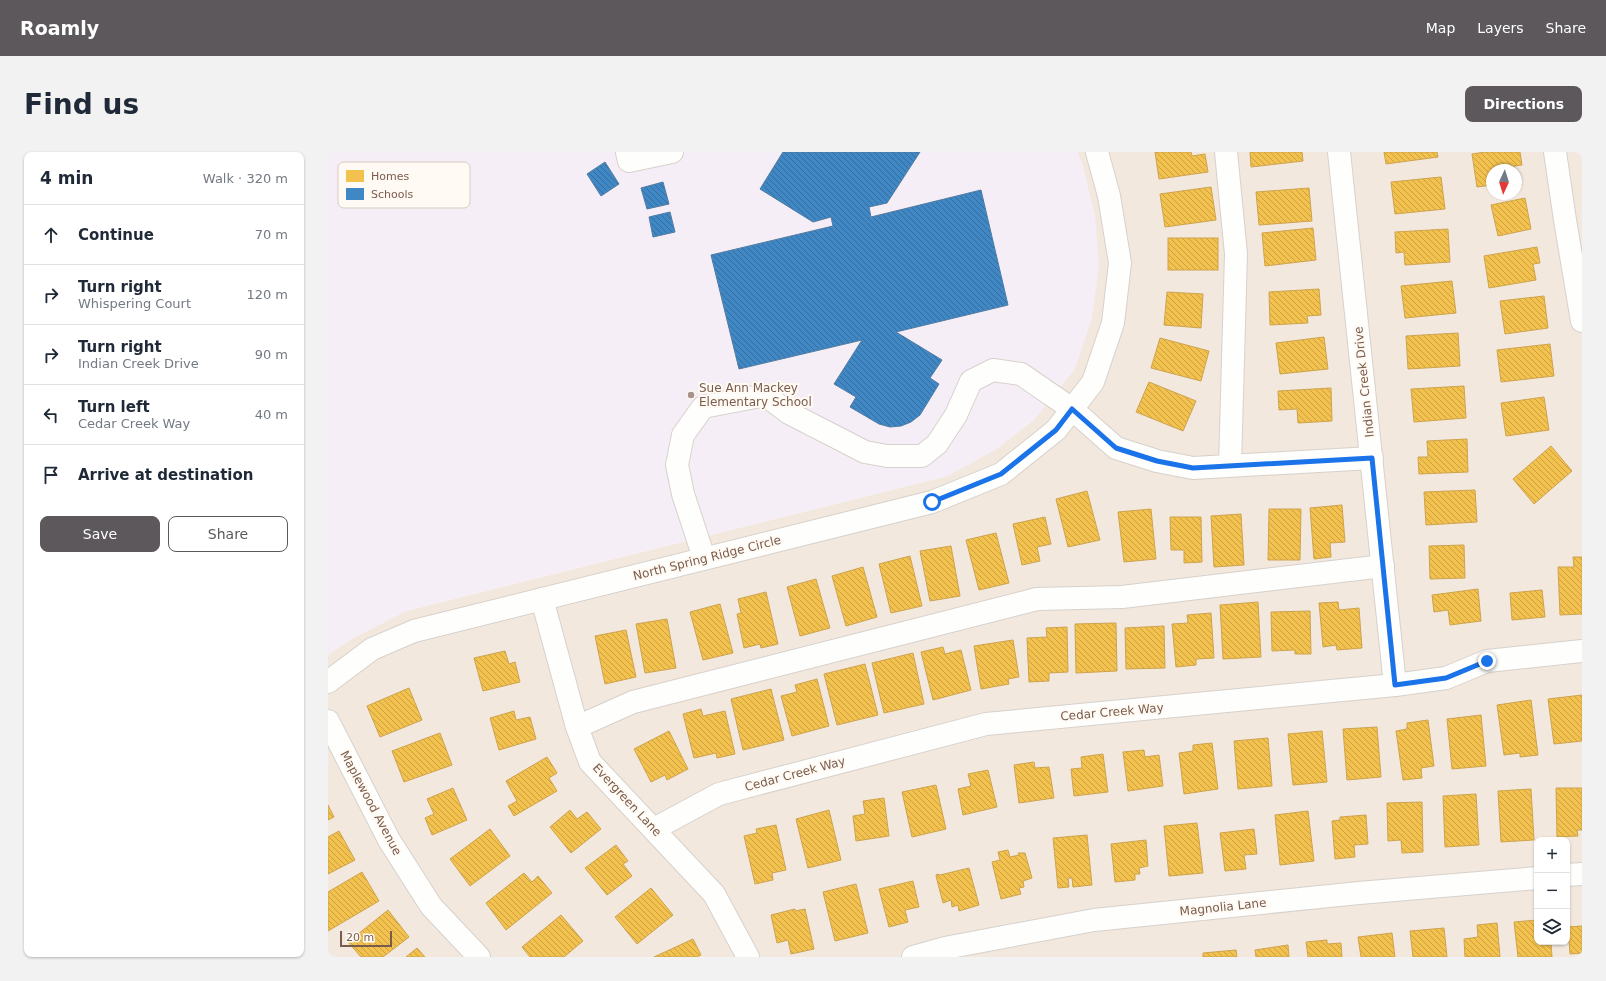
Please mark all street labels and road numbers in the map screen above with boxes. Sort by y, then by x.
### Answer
street label: Indian Creek Drive [1351,326,1377,438]
street label: North Spring Ridge Circle [632,533,782,583]
street label: Cedar Creek Way [1060,701,1164,723]
street label: Maplewood Avenue [337,748,405,858]
street label: Cedar Creek Way [743,754,847,794]
street label: Evergreen Lane [590,761,664,839]
street label: Magnolia Lane [1179,895,1267,919]

